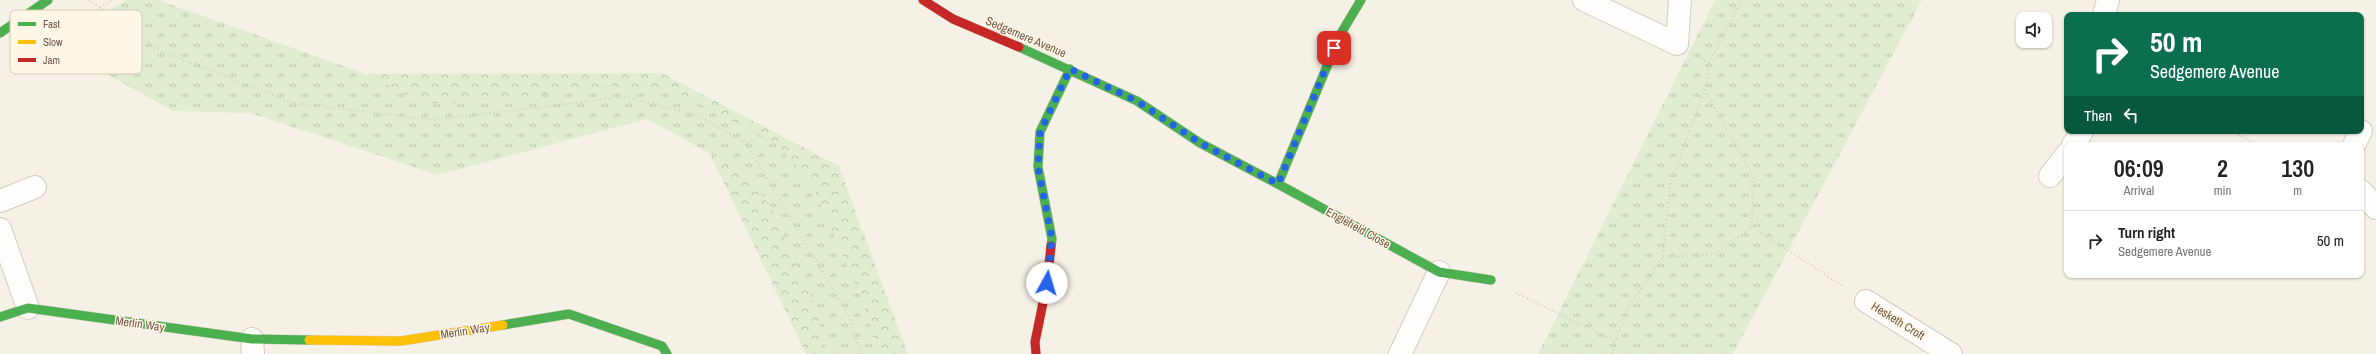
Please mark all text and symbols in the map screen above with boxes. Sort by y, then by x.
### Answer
legend [10,10,142,74]
map controls [2016,12,2052,48]
button: sound [2016,12,2052,48]
street label: Sedgemere Avenue [983,13,1069,61]
text: Fast [43,17,61,31]
text: 50 m [2150,23,2202,61]
icon: right [2084,28,2136,80]
pin [1317,31,1351,65]
text: Slow [43,35,63,49]
icon: arrive [1323,37,1345,59]
text: Jam [43,53,60,67]
text: Sedgemere Avenue [2150,59,2279,84]
icon: left [2120,104,2142,126]
text: Then [2084,105,2112,126]
text: 06:09 [2114,152,2164,184]
text: 2 [2217,152,2228,184]
text: 130 [2281,152,2314,184]
text: Arrival [2123,182,2154,199]
text: min [2214,182,2231,199]
text: m [2293,182,2302,199]
street label: Englefield Close [1323,204,1393,252]
text: Turn right [2118,222,2175,243]
icon: right [2084,230,2106,252]
text: 50 m [2317,230,2344,251]
text: Sedgemere Avenue [2118,243,2211,260]
position arrow [1026,262,1068,304]
street label: Hesketh Croft [1868,298,1928,344]
street label: Merlin Way [114,313,166,335]
street label: Merlin Way [439,319,491,343]

